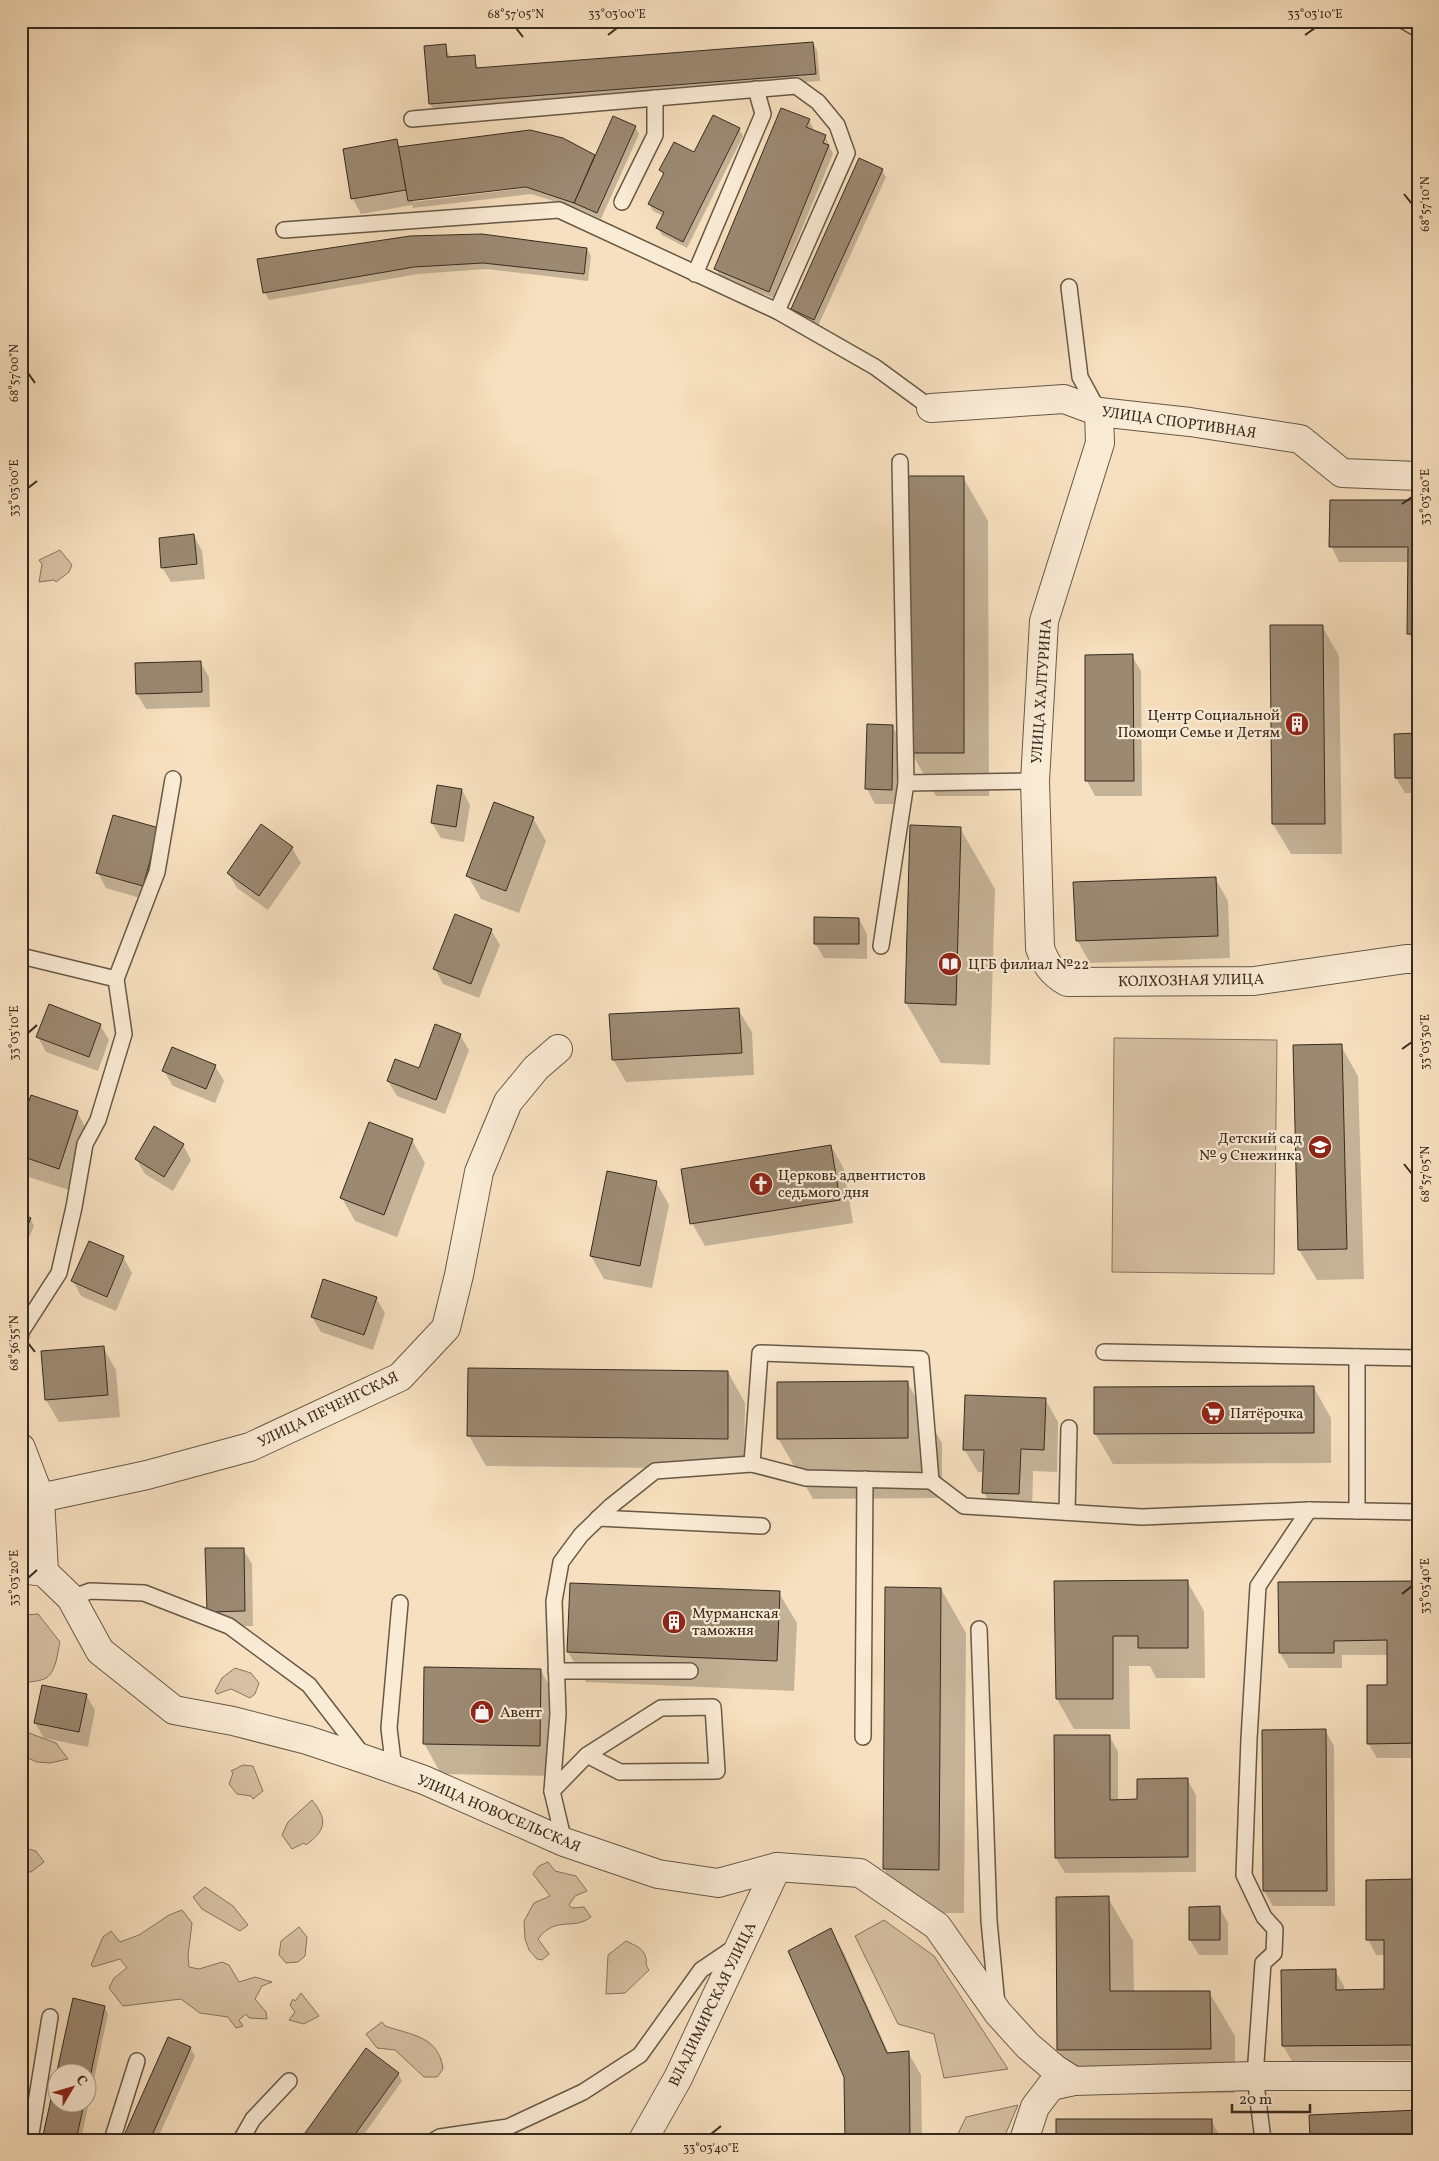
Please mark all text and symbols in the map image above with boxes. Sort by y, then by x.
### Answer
text: 68°57'05"N [488,7,544,23]
text: 33°03'00"E [588,7,646,23]
text: 33°03'10"E [1288,7,1342,23]
text: 68°57'10"N [1418,176,1434,232]
text: 68°57'00"N [7,344,23,402]
street label: УЛИЦА СПОРТИВНАЯ [1100,402,1258,445]
text: 33°03'00"E [7,459,23,517]
text: 33°03'20"E [1418,469,1434,525]
street label: УЛИЦА ХАЛТУРИНА [1027,617,1058,764]
place label: Центр Социальной Помощи Семье и Детям [1117,706,1280,744]
building icon: Центр Социальной Помощи Семье и Детям [1284,711,1310,737]
library icon: ЦГБ филиал №22 [937,951,963,977]
place label: ЦГБ филиал №22 [968,955,1089,976]
street label: КОЛХОЗНАЯ УЛИЦА [1118,970,1265,993]
text: 33°03'10"E [7,1006,23,1060]
text: 33°03'30"E [1418,1014,1434,1070]
place label: Детский сад № 9 Снежинка [1199,1129,1303,1167]
school or university icon: Детский сад № 9 Снежинка [1307,1134,1333,1160]
text: 68°57'05"N [1418,1146,1434,1202]
place label: Церковь адвентистов седьмого дня [778,1166,926,1204]
church icon: Церковь адвентистов седьмого дня [748,1171,774,1197]
text: 68°56'55"N [7,1315,23,1371]
street label: УЛИЦА ПЕЧЕНГСКАЯ [255,1367,403,1454]
supermarket icon: Пятёрочка [1200,1400,1226,1426]
place label: Пятёрочка [1230,1404,1304,1425]
text: 33°03'20"E [7,1550,23,1606]
text: 33°03'40"E [1418,1558,1434,1614]
place label: Мурманская таможня [692,1604,779,1642]
building icon: Мурманская таможня [661,1609,687,1635]
shop icon: Авент [469,1699,495,1725]
place label: Авент [500,1703,542,1724]
street label: УЛИЦА НОВОСЕЛЬСКАЯ [413,1770,583,1858]
street label: ВЛАДИМИРСКАЯ УЛИЦА [664,1918,763,2090]
north arrow [48,2064,98,2114]
text: С [71,2072,91,2090]
scale bar [1232,2081,1309,2113]
text: 20 m [1239,2090,1272,2111]
text: 33°03'40"E [683,2141,739,2157]

